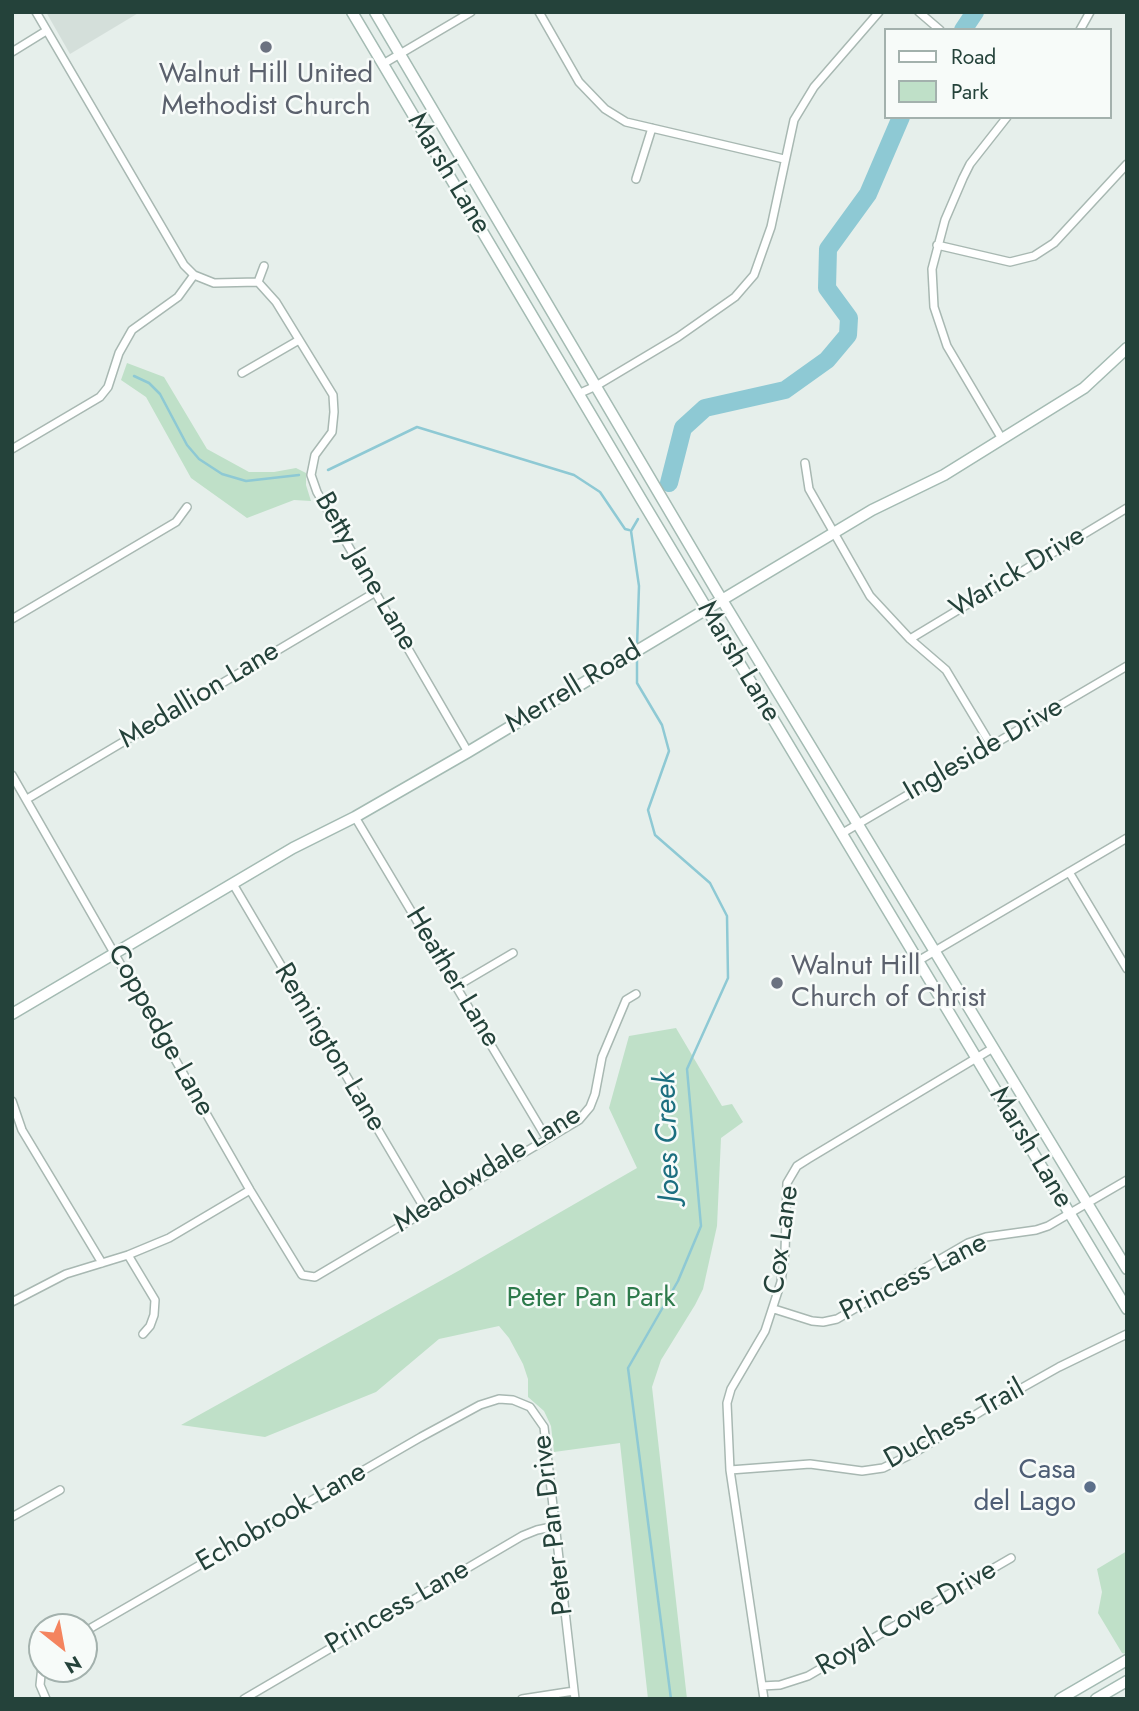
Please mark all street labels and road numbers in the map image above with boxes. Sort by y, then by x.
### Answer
street label: Marsh Lane [399,107,497,241]
street label: Betty Jane Lane [306,487,424,657]
street label: Warick Drive [944,520,1092,626]
street label: Marsh Lane [689,595,787,729]
street label: Merrell Road [500,634,648,742]
street label: Medallion Lane [114,635,286,757]
street label: Ingleside Drive [899,691,1069,809]
street label: Heather Lane [397,902,507,1054]
street label: Coppedge Lane [99,939,221,1123]
street label: Remington Lane [266,958,392,1138]
street label: Marsh Lane [981,1081,1079,1215]
street label: Meadowdale Lane [388,1099,588,1241]
street label: Cox Lane [759,1183,807,1297]
street label: Princess Lane [835,1227,993,1329]
street label: Duchess Trail [879,1373,1031,1477]
street label: Peter Pan Drive [526,1433,582,1617]
street label: Echobrook Lane [191,1456,373,1580]
street label: Princess Lane [320,1553,476,1663]
street label: Royal Cove Drive [811,1554,1003,1684]

